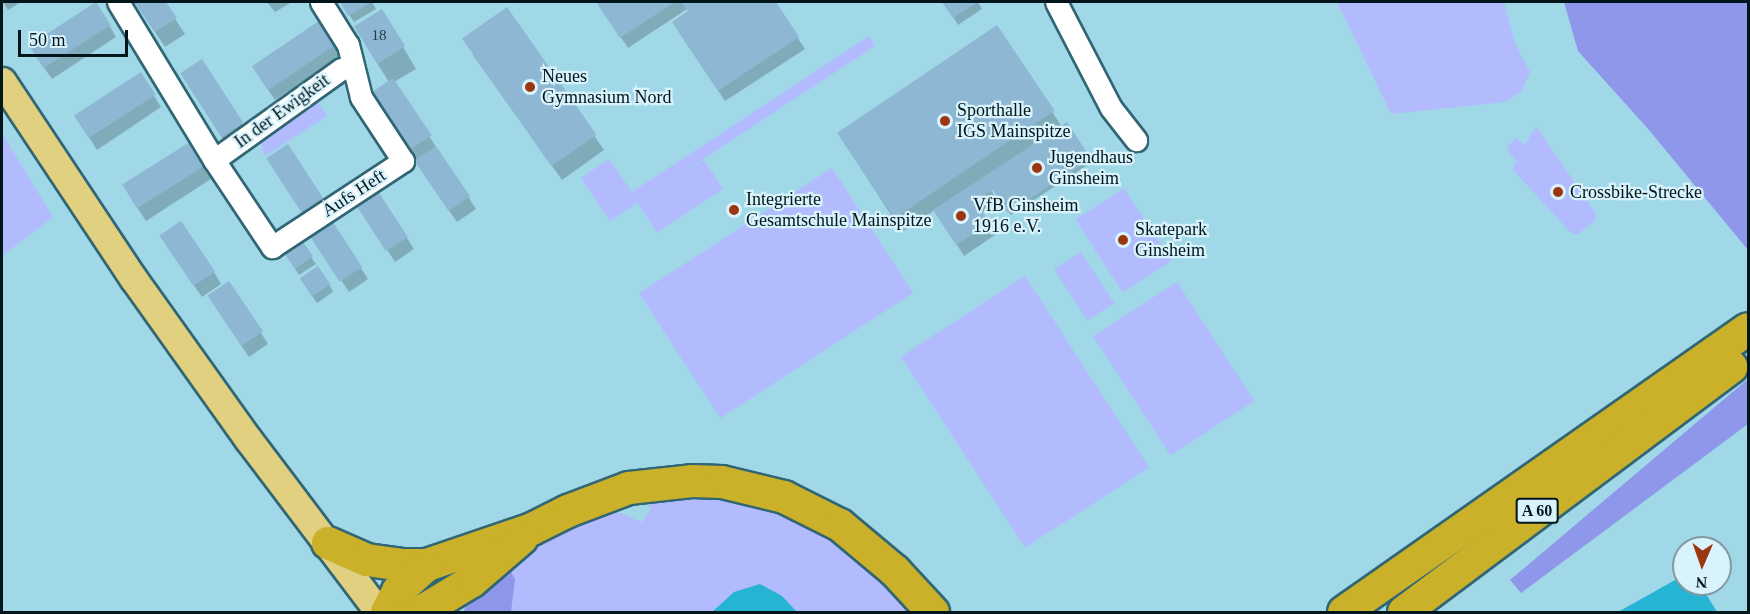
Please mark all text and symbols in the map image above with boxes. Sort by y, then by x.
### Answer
scale bar [21,18,130,56]
house number: 18 [372,27,386,45]
text: 50 m [29,30,66,50]
place label: Neues Gymnasium Nord [542,66,671,109]
street label: In der Ewigkeit [230,69,334,153]
marker: Neues Gymnasium Nord [523,80,537,94]
place label: Sporthalle IGS Mainspitze [957,100,1070,142]
marker: Sporthalle IGS Mainspitze [938,114,952,128]
place label: Jugendhaus Ginsheim [1049,147,1133,190]
marker: Jugendhaus Ginsheim [1030,161,1044,175]
street label: Aufs Heft [318,164,390,222]
place label: Crossbike-Strecke [1570,181,1702,203]
marker: Crossbike-Strecke [1551,185,1565,199]
place label: Integrierte Gesamtschule Mainspitze [746,189,931,232]
place label: VfB Ginsheim 1916 e.V. [973,195,1078,238]
marker: Integrierte Gesamtschule Mainspitze [727,203,741,217]
marker: VfB Ginsheim 1916 e.V. [954,209,968,223]
place label: Skatepark Ginsheim [1135,219,1207,262]
marker: Skatepark Ginsheim [1116,233,1130,247]
road number: A 60 [1514,498,1560,524]
north arrow [1672,536,1732,596]
text: N [1695,574,1707,591]

